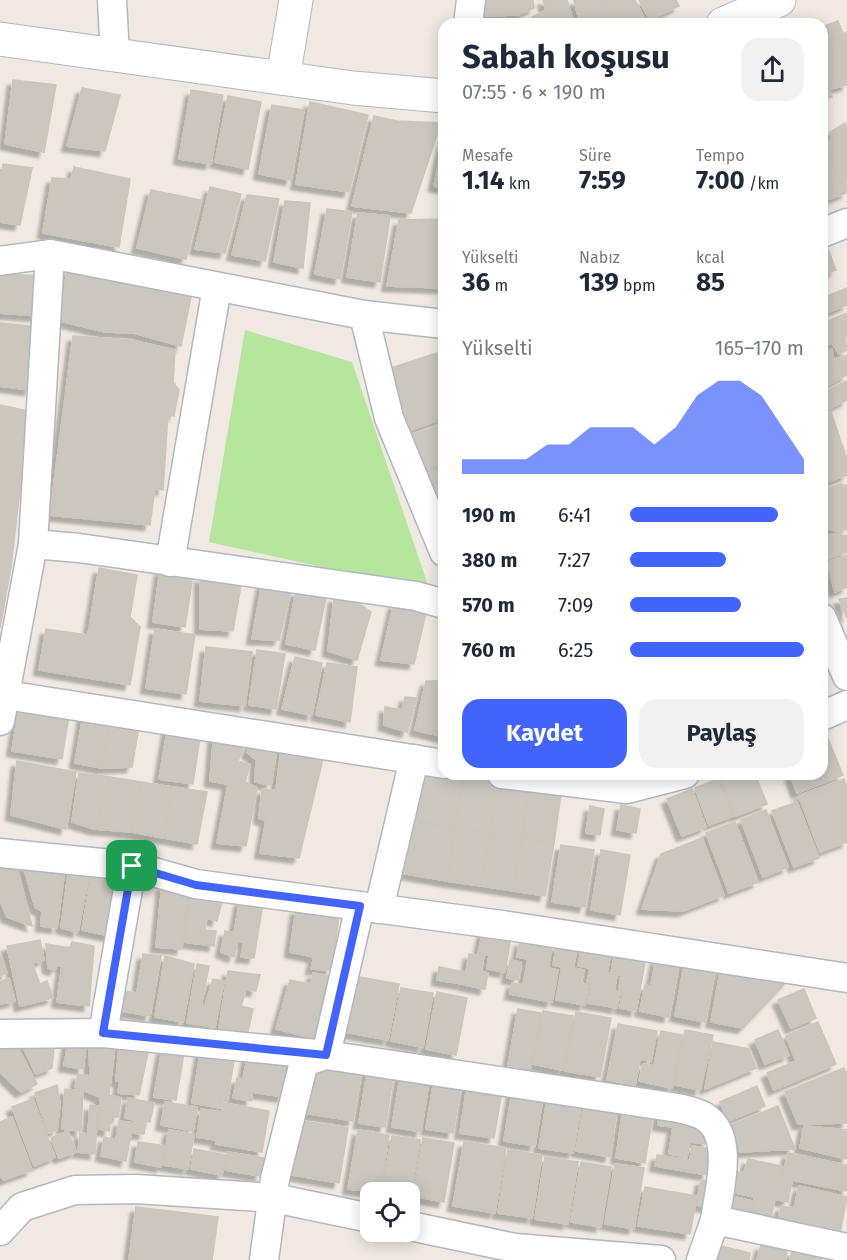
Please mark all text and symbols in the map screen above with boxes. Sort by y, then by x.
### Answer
text: Sabah koşusu [462,37,670,77]
button: share [741,38,804,101]
text: 07:55 · 6 × 190 m [462,80,606,104]
text: Mesafe [462,146,513,165]
text: Süre [579,146,611,165]
text: Tempo [696,146,745,165]
text: 1.14 [462,165,504,196]
text: 7:59 [579,165,626,196]
text: 7:00 [696,165,745,196]
text: km [504,174,531,193]
text: /km [745,174,779,193]
text: Yükselti [462,248,519,267]
text: Nabız [579,248,620,267]
text: kcal [696,248,725,267]
text: 36 [462,267,490,298]
text: 139 [579,267,619,298]
text: 85 [696,267,725,298]
text: m [490,276,508,295]
text: bpm [619,276,656,295]
text: Yükselti [462,336,533,360]
text: 165–170 m [715,336,804,360]
text: 190 m [462,503,516,527]
text: 6:41 [558,503,592,527]
text: 380 m [462,548,517,572]
text: 7:27 [558,548,590,572]
text: 570 m [462,593,515,617]
text: 7:09 [558,593,593,617]
text: 760 m [462,638,516,662]
text: 6:25 [558,638,593,662]
button: Kaydet [462,699,627,768]
button: Paylaş [639,699,804,768]
pin [106,840,157,891]
icon: arrive [115,849,148,882]
map controls [360,1182,420,1242]
button: locate [360,1182,420,1242]

